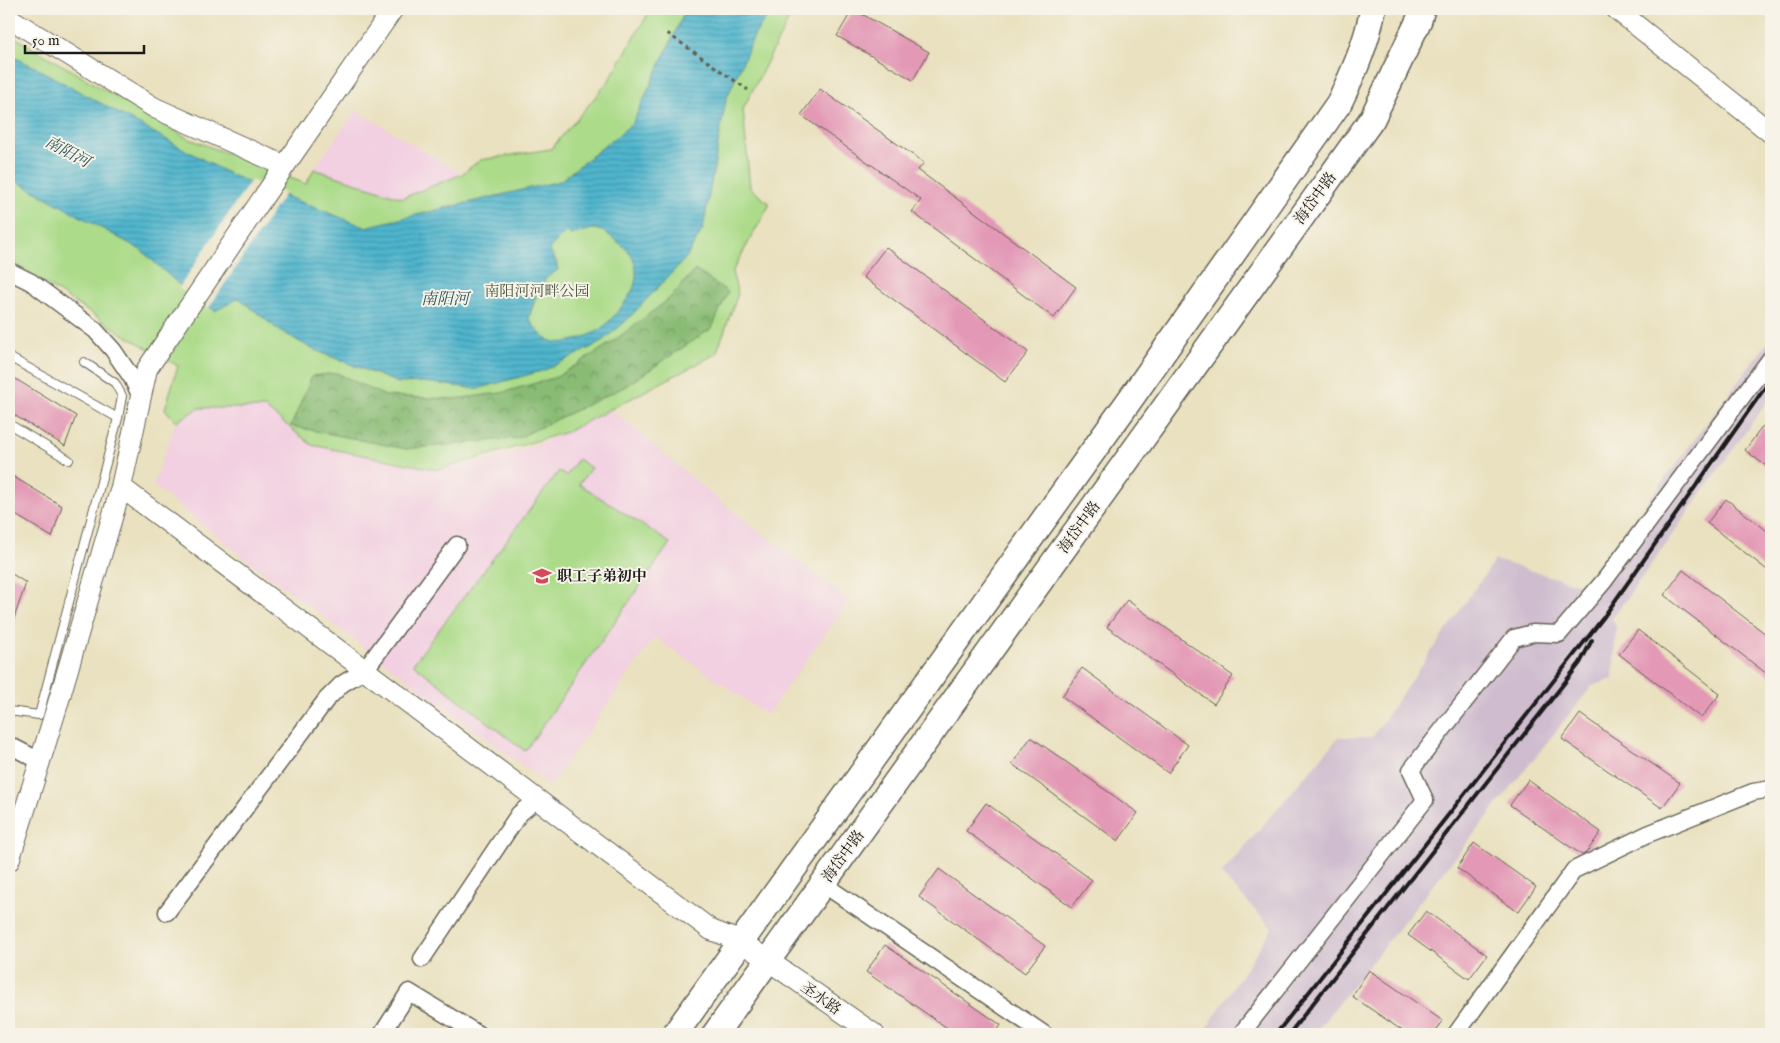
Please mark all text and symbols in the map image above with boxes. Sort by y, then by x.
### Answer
scale bar [25,22,144,54]
text: 50 m [32,31,60,50]
water label: 南阳河 [41,133,96,174]
street label: 海岱中路 [1290,168,1341,228]
park label: 南阳河河畔公园 [484,282,590,301]
water label: 南阳河 [421,290,472,310]
street label: 海岱中路 [1054,497,1105,557]
school or university icon: 职工子弟初中 [531,565,553,587]
place label: 职工子弟初中 [557,567,647,586]
street label: 海岱中路 [818,826,869,886]
street label: 圣水路 [797,978,845,1019]

